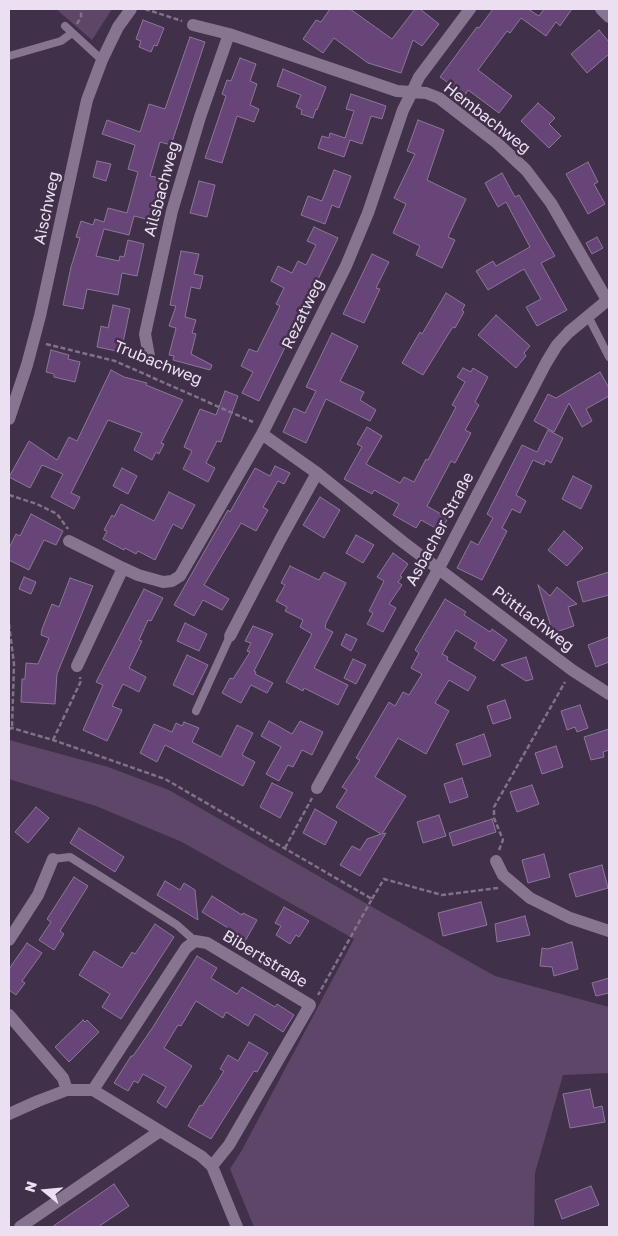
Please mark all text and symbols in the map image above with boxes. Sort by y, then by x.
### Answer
street label: Hembachweg [440,78,534,158]
street label: Ailsbachweg [140,139,184,239]
street label: Aischweg [30,170,64,246]
street label: Rezatweg [278,276,328,352]
street label: Trubachweg [111,337,205,389]
street label: Asbacher Straße [402,469,478,589]
street label: Püttlachweg [488,582,578,656]
street label: Bibertstraße [219,926,311,992]
north arrow [20,1166,70,1216]
text: N [20,1179,40,1194]

